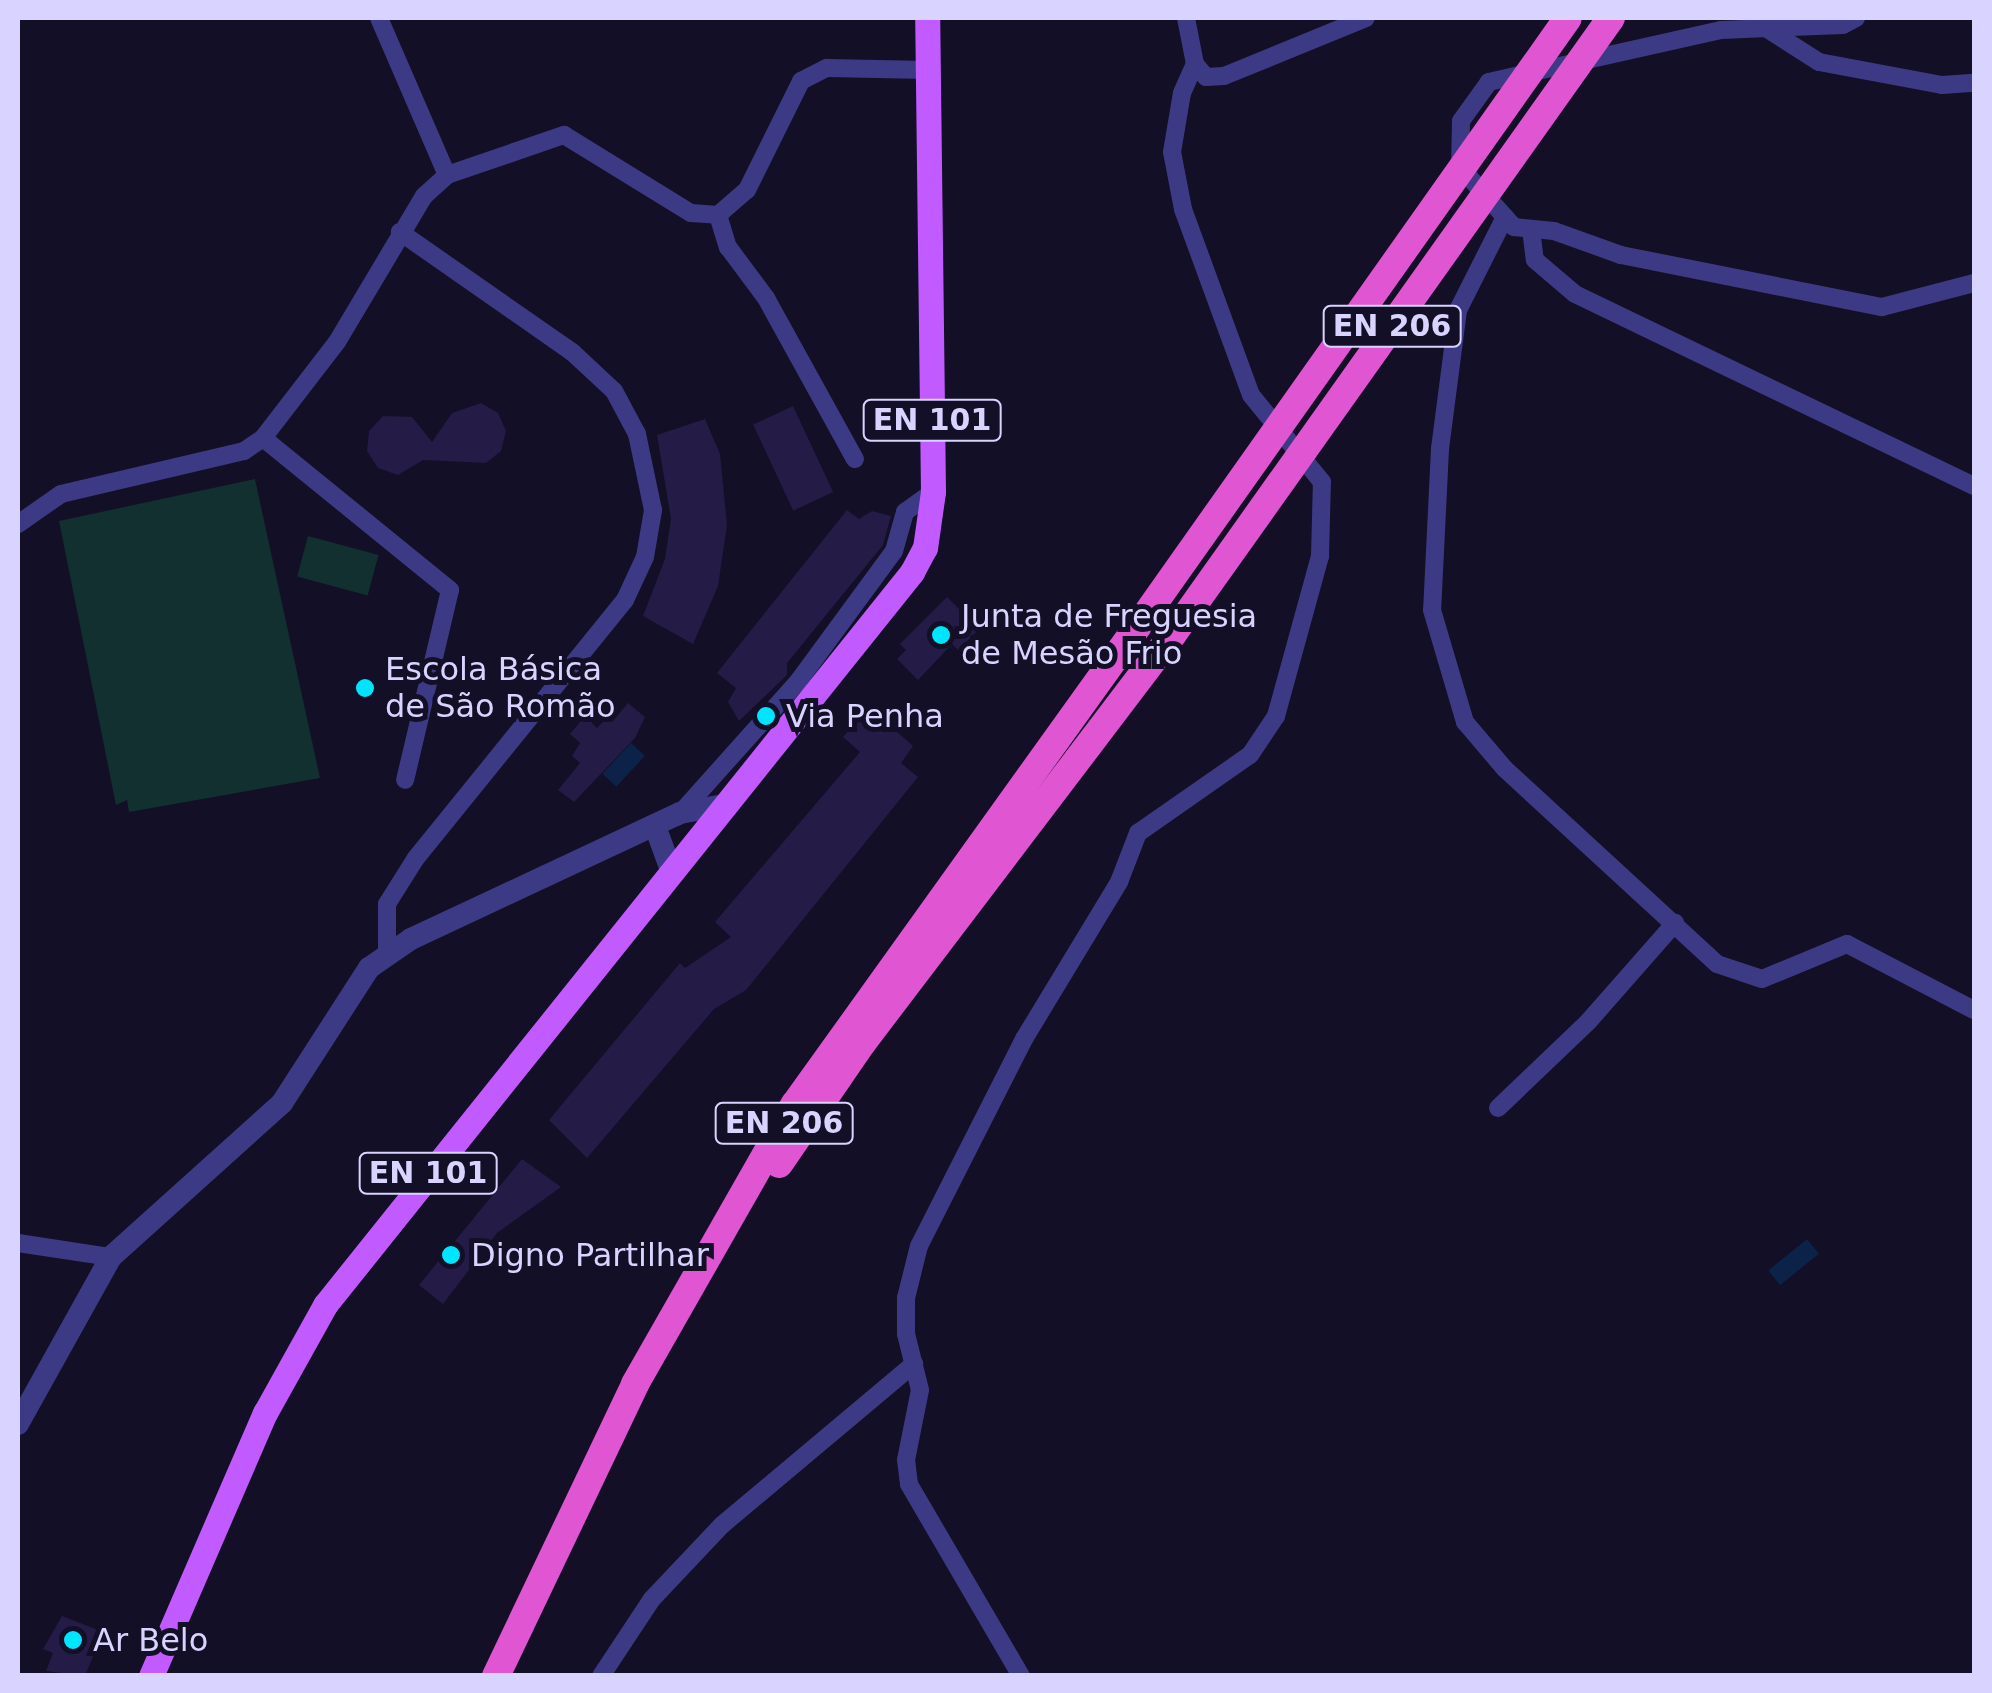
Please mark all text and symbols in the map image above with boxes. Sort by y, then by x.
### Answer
road number: EN 206 [1322,301,1462,351]
road number: EN 101 [862,395,1002,445]
place label: Junta de Freguesia de Mesão Frio [961,598,1257,673]
marker: Junta de Freguesia de Mesão Frio [930,624,952,646]
place label: Escola Básica de São Romão [385,651,616,726]
marker: Escola Básica de São Romão [354,677,376,699]
place label: Via Penha [786,697,944,735]
marker: Via Penha [755,705,777,727]
road number: EN 206 [714,1098,854,1148]
road number: EN 101 [358,1148,498,1198]
place label: Digno Partilhar [471,1236,709,1274]
marker: Digno Partilhar [440,1244,462,1266]
place label: Ar Belo [93,1621,208,1659]
marker: Ar Belo [62,1629,84,1651]

